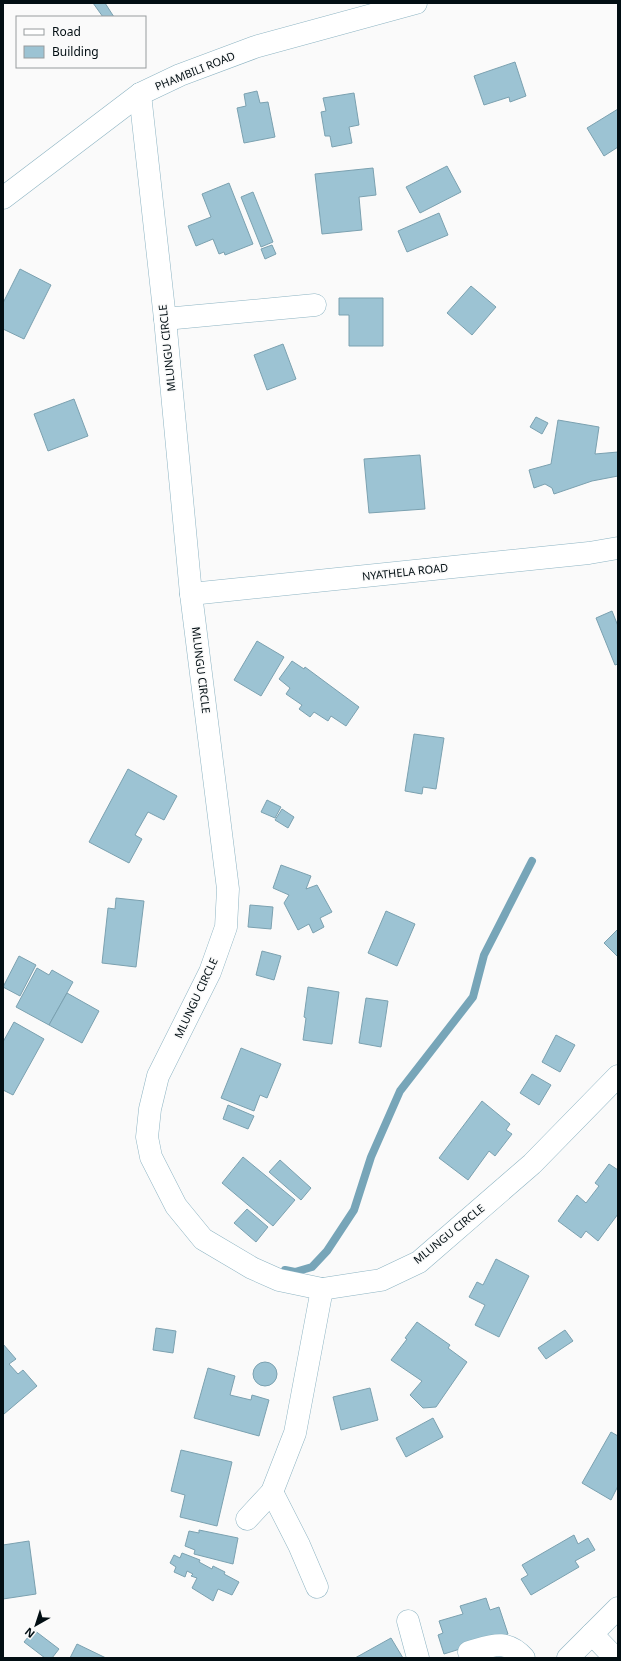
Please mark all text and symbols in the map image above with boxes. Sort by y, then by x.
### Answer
legend [16,16,146,68]
text: Road [52,23,81,40]
text: Building [52,43,99,60]
street label: PHAMBILI ROAD [152,48,237,93]
street label: MLUNGU CIRCLE [154,304,179,392]
street label: NYATHELA ROAD [361,560,449,583]
street label: MLUNGU CIRCLE [189,626,214,714]
street label: MLUNGU CIRCLE [170,955,221,1041]
street label: MLUNGU CIRCLE [410,1200,487,1267]
north arrow [16,1605,56,1645]
text: N [21,1625,38,1642]

